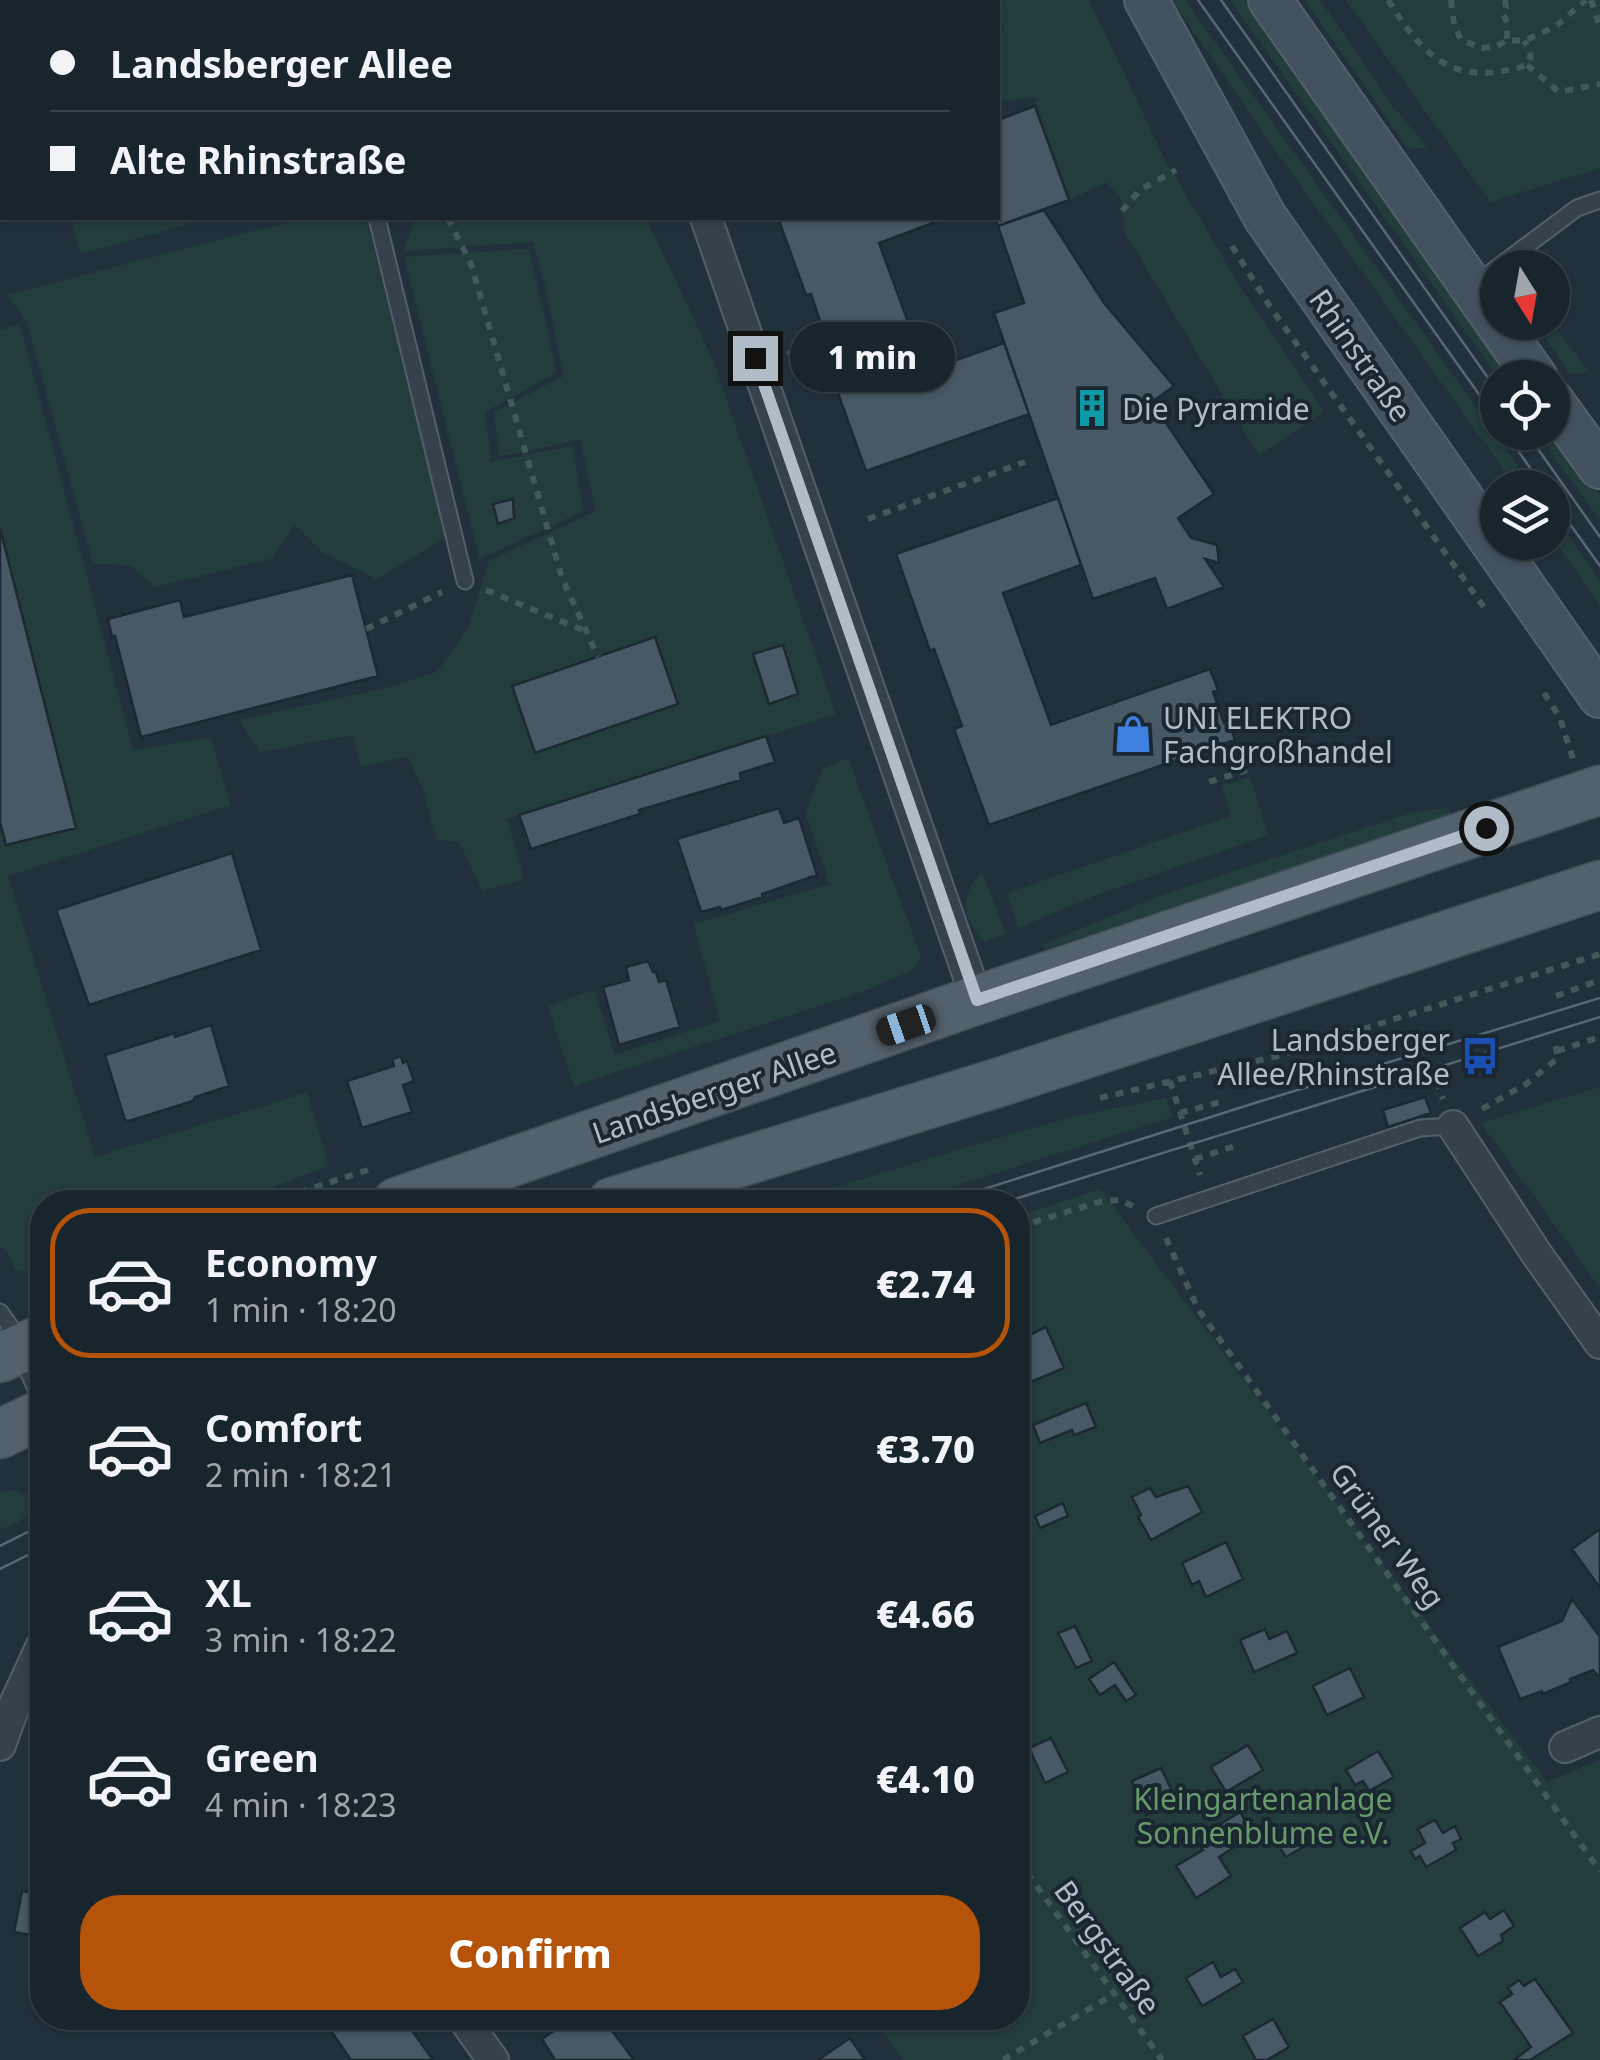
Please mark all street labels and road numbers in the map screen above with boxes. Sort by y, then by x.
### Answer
street label: Rhinstraße [1300,281,1422,429]
street label: Landsberger Allee [587,1031,841,1153]
street label: Grüner Weg [1321,1454,1455,1616]
street label: Bergstraße [1045,1872,1171,2022]

